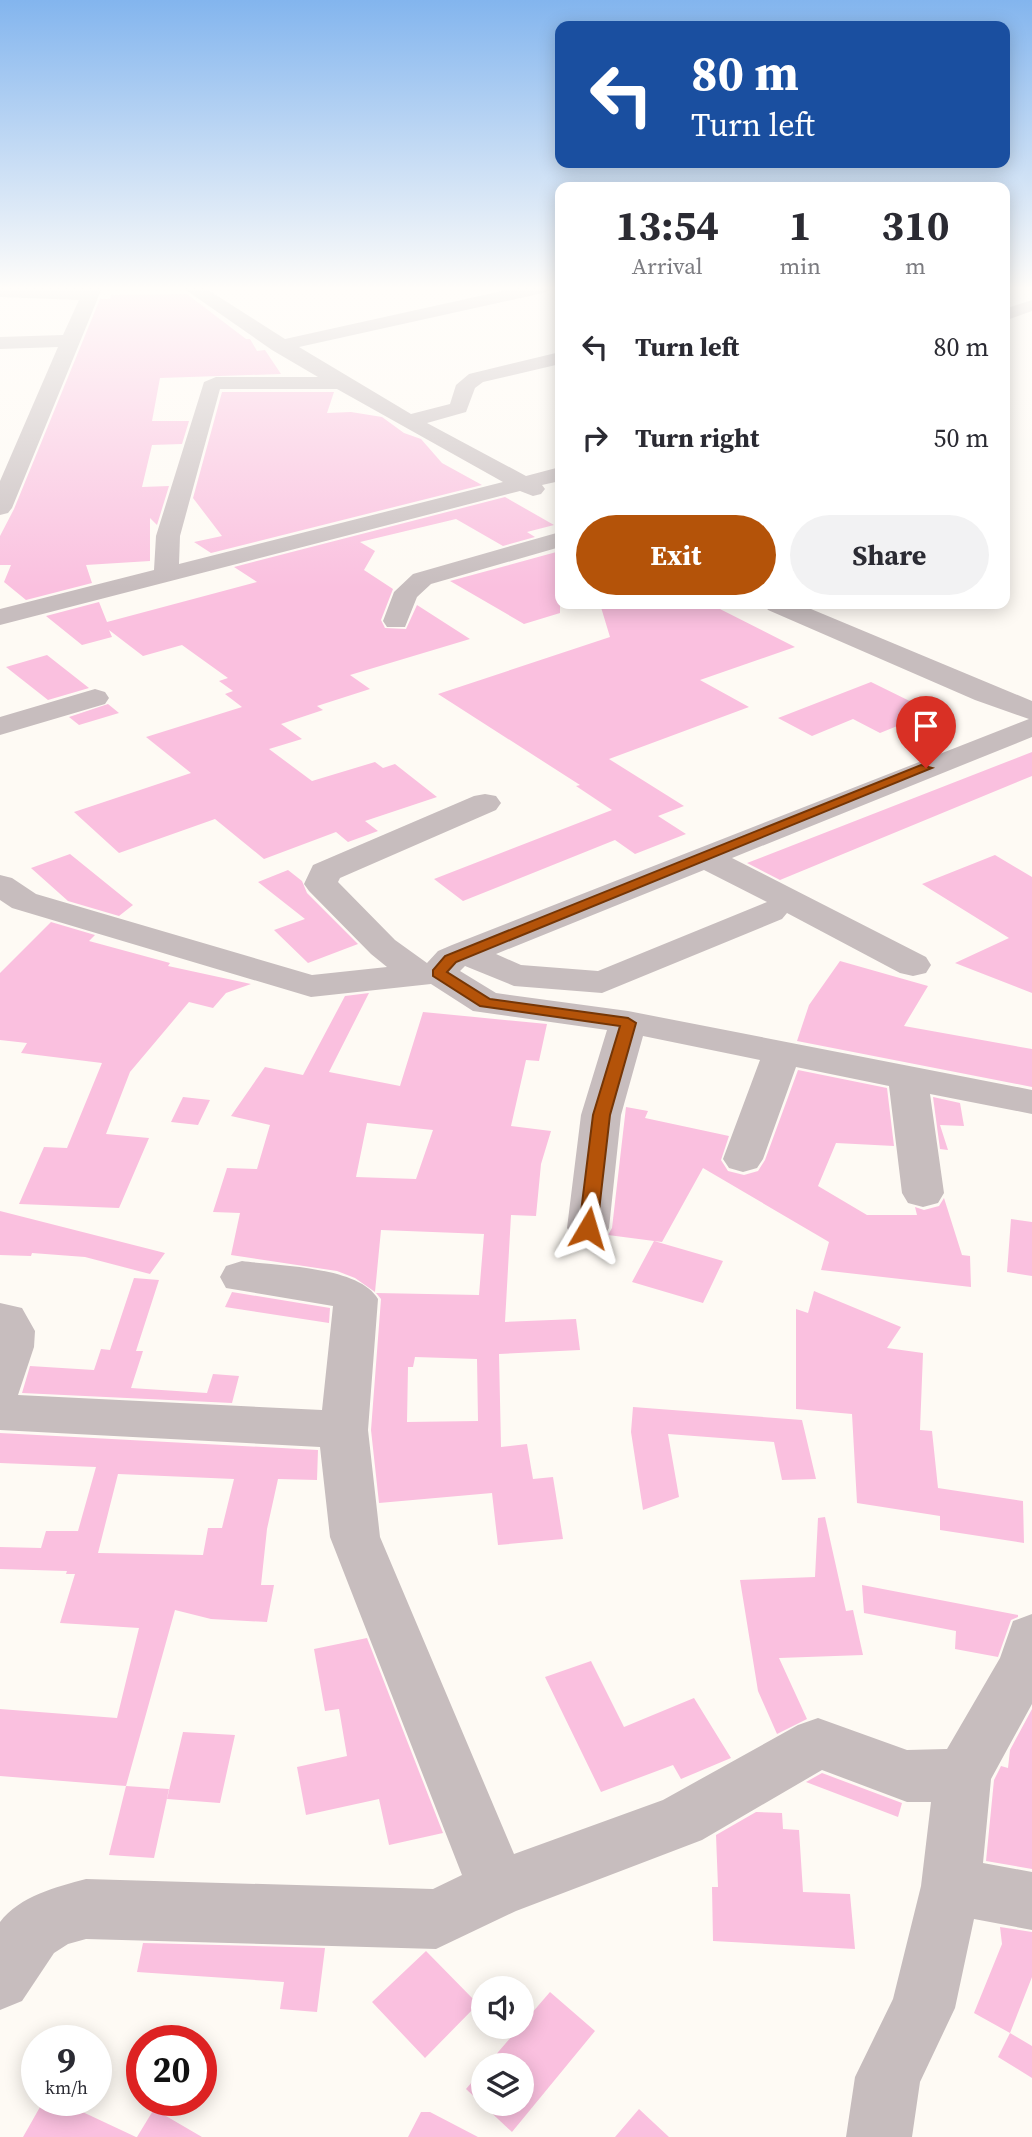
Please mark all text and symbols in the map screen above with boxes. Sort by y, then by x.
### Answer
text: 80 m [691,39,799,106]
icon: left [576,49,667,140]
text: Turn left [691,103,815,147]
text: 13:54 [615,196,719,254]
text: 1 [789,196,812,254]
text: 310 [881,196,950,254]
text: Arrival [632,250,703,282]
text: min [779,250,821,282]
text: m [905,250,926,282]
icon: left [576,328,614,366]
text: Turn left [635,329,739,365]
text: 80 m [934,329,989,365]
icon: right [576,419,614,457]
text: Turn right [635,420,759,456]
text: 50 m [934,420,989,456]
button: Exit [576,515,776,595]
button: Share [790,515,989,595]
pin [896,696,956,768]
icon: arrive [907,707,945,745]
position arrow [551,1191,625,1265]
map controls [471,1976,534,2116]
button: sound [471,1976,534,2039]
speed limit sign: 20 [126,2025,217,2116]
text: 9 [57,2037,76,2085]
button: layers [471,2053,534,2116]
text: km/h [45,2075,88,2100]

